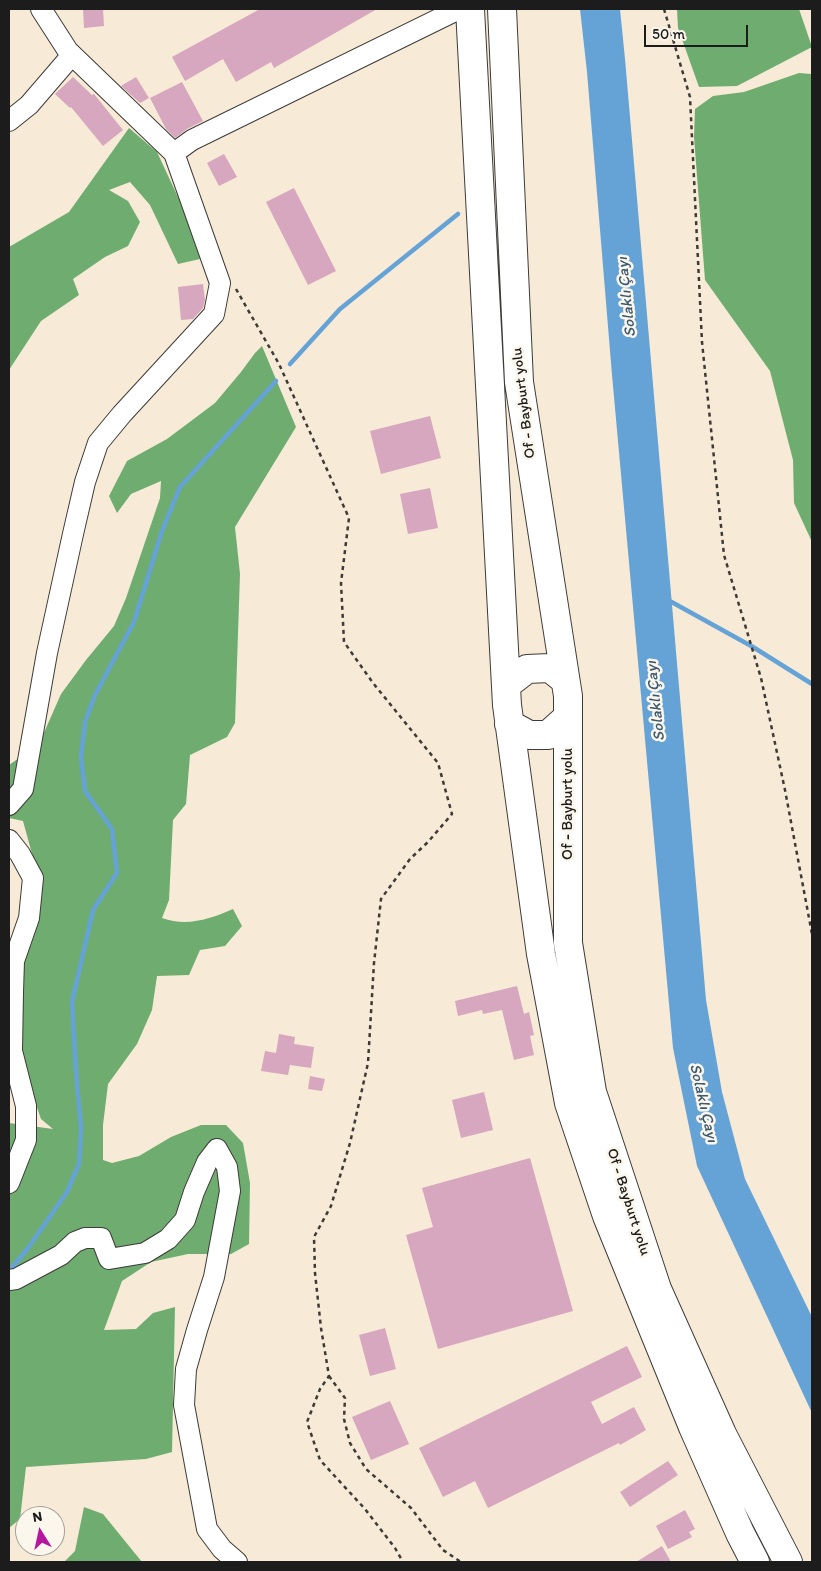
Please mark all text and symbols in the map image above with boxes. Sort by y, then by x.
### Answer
scale bar [646,15,750,47]
text: 50 m [652,25,685,43]
water label: Solaklı Çayı [613,256,641,338]
street label: Of - Bayburt yolu [508,346,540,460]
water label: Solaklı Çayı [642,660,670,742]
street label: Of - Bayburt yolu [559,748,577,860]
water label: Solaklı Çayı [685,1062,721,1144]
street label: Of - Bayburt yolu [602,1146,654,1258]
north arrow [15,1506,65,1556]
text: N [31,1508,44,1526]

